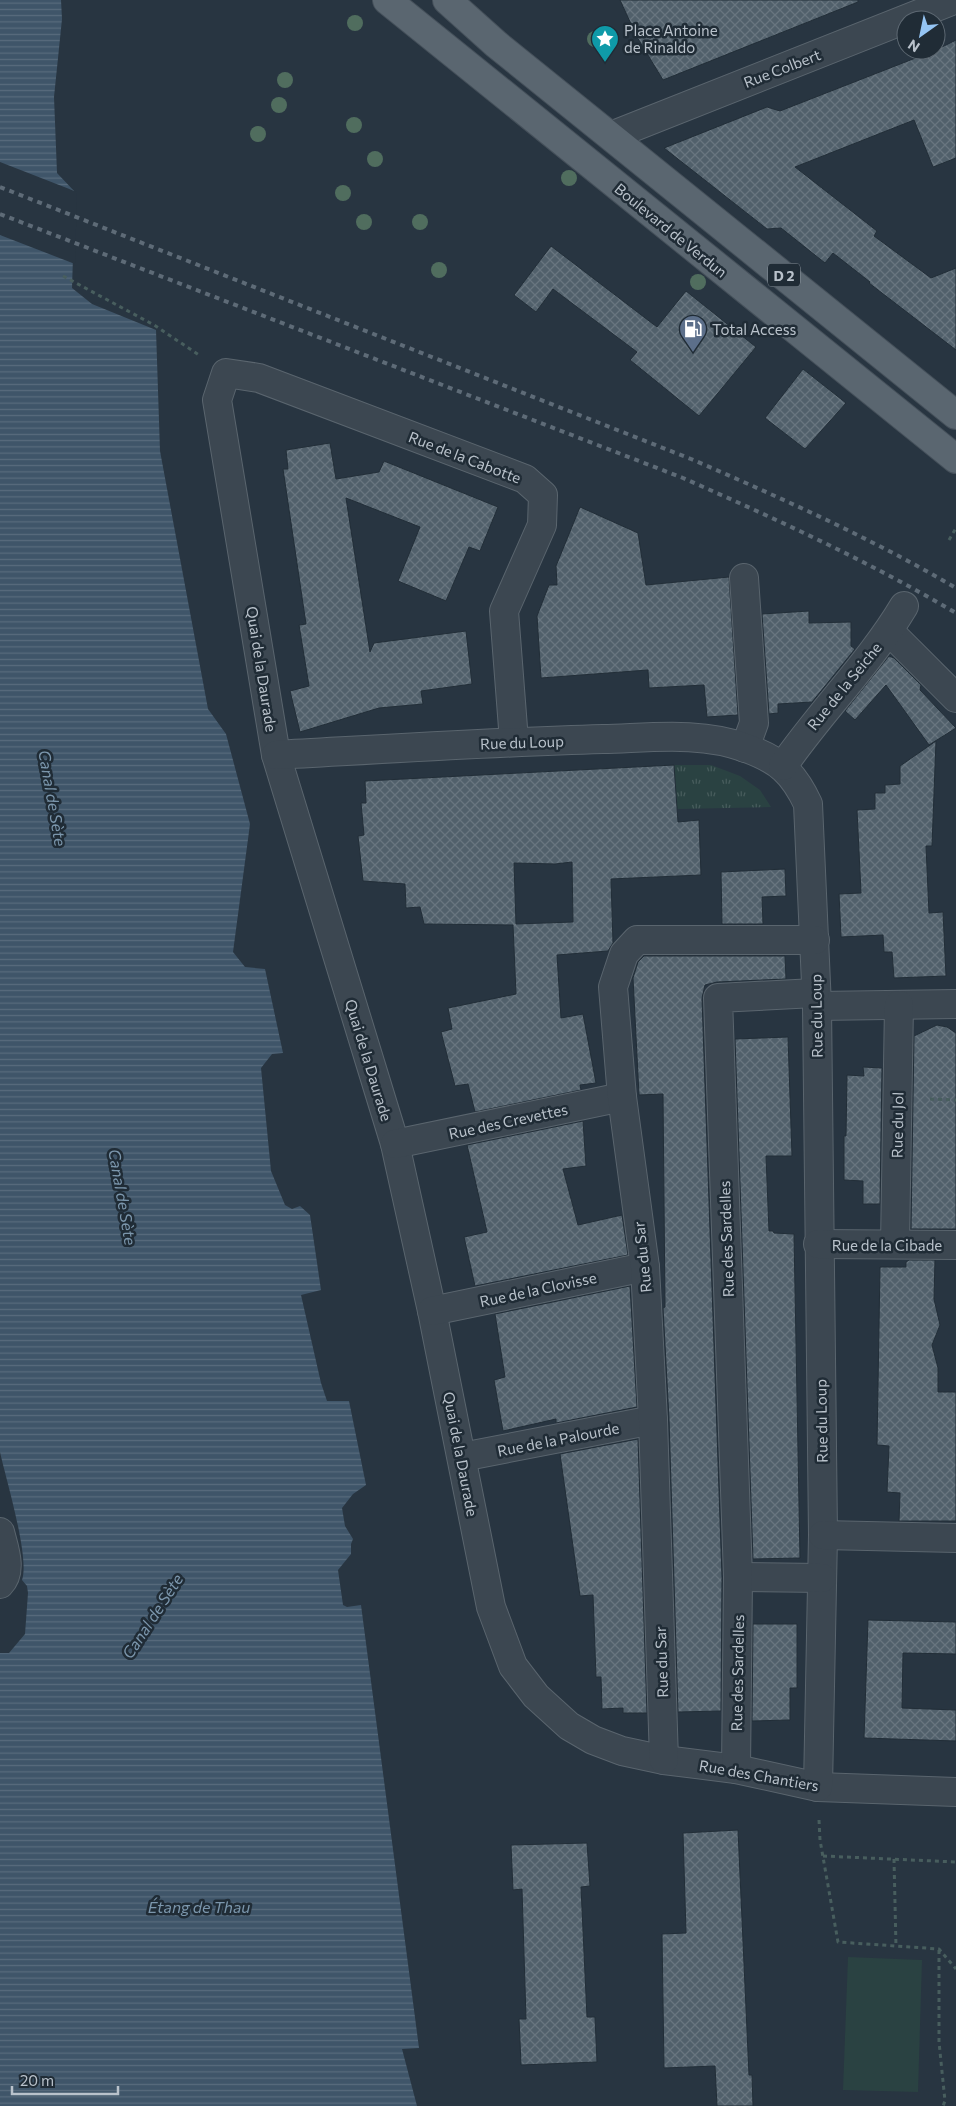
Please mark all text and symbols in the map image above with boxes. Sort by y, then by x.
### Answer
north arrow [896,10,946,60]
place label: Place Antoine de Rinaldo [624,21,718,56]
place icon: Place Antoine de Rinaldo [590,24,620,63]
text: N [905,36,923,56]
street label: Rue Colbert [741,45,823,91]
street label: Boulevard de Verdun [611,179,731,281]
road number: D 2 [768,264,800,286]
fuel station icon: Total Access [678,314,708,353]
place label: Total Access [712,320,797,338]
street label: Rue de la Cabotte [406,427,524,487]
street label: Quai de la Daurade [243,605,281,733]
street label: Rue de la Seiche [803,638,885,733]
street label: Rue du Loup [480,732,564,752]
water label: Canal de Sète [35,748,71,848]
street label: Rue du Loup [806,974,826,1058]
street label: Quai de la Daurade [342,997,396,1123]
street label: Rue du Jol [887,1092,907,1158]
street label: Rue des Crevettes [447,1100,569,1142]
water label: Canal de Sète [105,1147,141,1247]
street label: Rue des Sardelles [715,1180,737,1298]
street label: Rue du Sar [629,1220,655,1294]
street label: Rue de la Cibade [832,1236,942,1254]
street label: Rue de la Clovisse [478,1268,598,1310]
street label: Rue du Loup [811,1379,831,1463]
street label: Quai de la Daurade [440,1390,482,1518]
street label: Rue de la Palourde [496,1418,621,1460]
water label: Canal de Sète [118,1570,187,1662]
street label: Rue des Sardelles [727,1614,747,1732]
street label: Rue du Sar [651,1626,671,1698]
street label: Rue des Chantiers [698,1756,820,1794]
water label: Étang de Thau [148,1897,250,1916]
scale bar [12,2064,119,2096]
text: 20 m [20,2071,54,2089]

